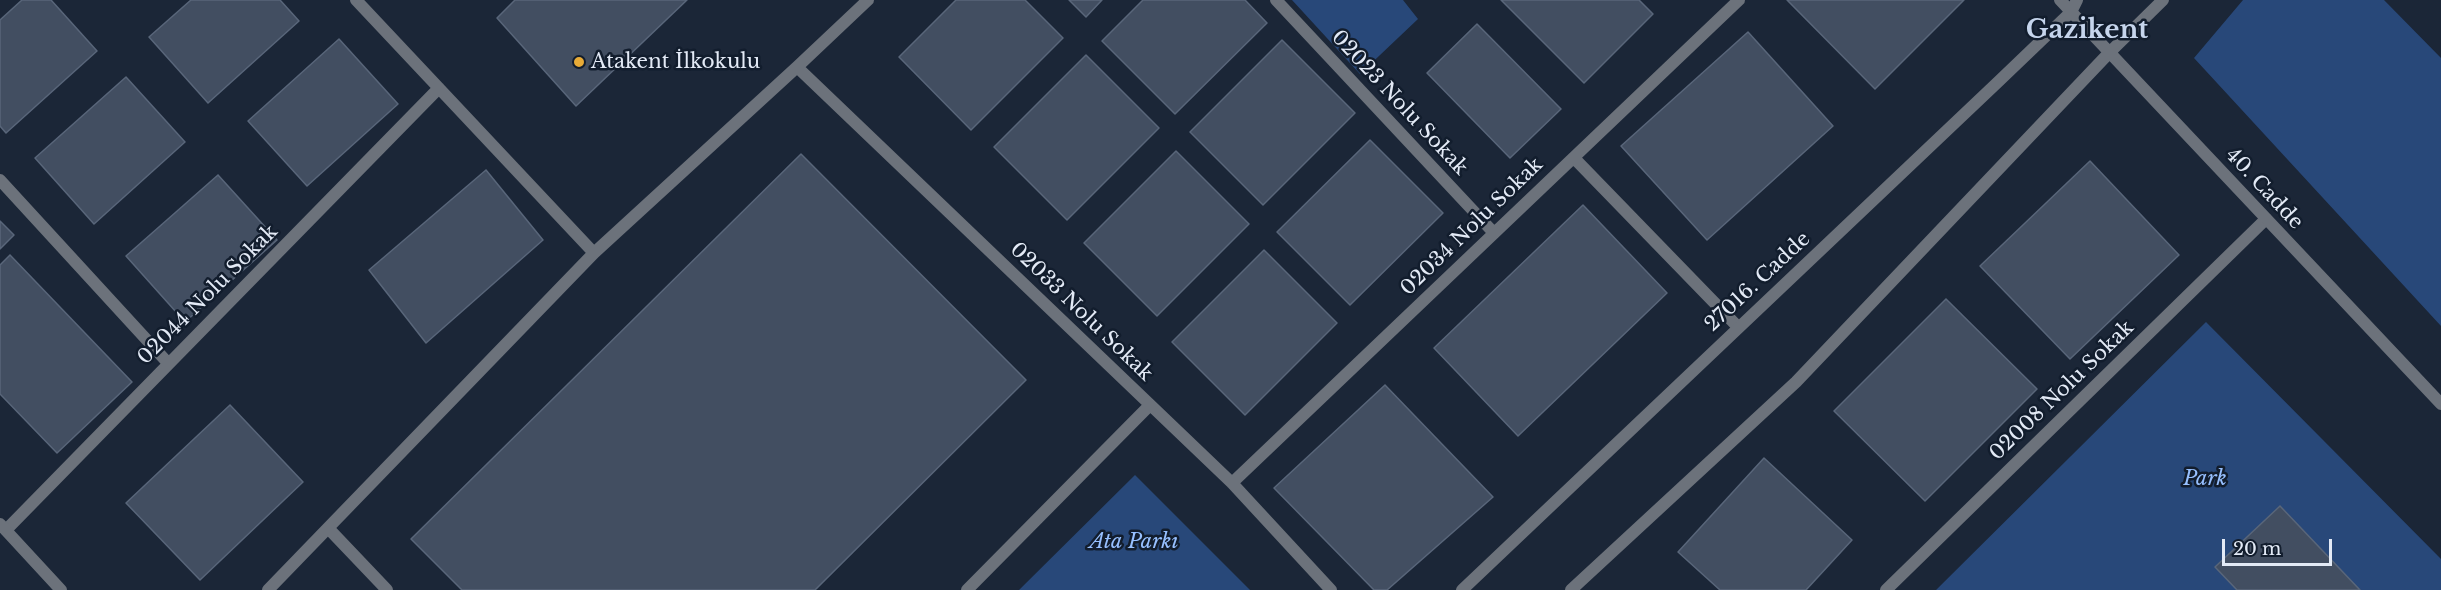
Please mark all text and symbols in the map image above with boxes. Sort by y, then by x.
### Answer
district label: Gazikent [2026,15,2148,47]
street label: 02023 Nolu Sokak [1326,26,1472,180]
place label: Atakent İlkokulu [591,50,760,74]
marker: Atakent İlkokulu [572,55,586,69]
street label: 40. Cadde [2220,143,2308,235]
street label: 02034 Nolu Sokak [1396,153,1548,301]
street label: 02044 Nolu Sokak [133,220,283,370]
street label: 27016. Cadde [1700,227,1816,337]
street label: 02033 Nolu Sokak [1005,238,1157,386]
street label: 02008 Nolu Sokak [1985,316,2139,466]
park label: Park [2183,467,2227,491]
scale bar [2225,527,2334,565]
park label: Ata Parkı [1090,530,1178,554]
text: 20 m [2233,538,2281,560]

